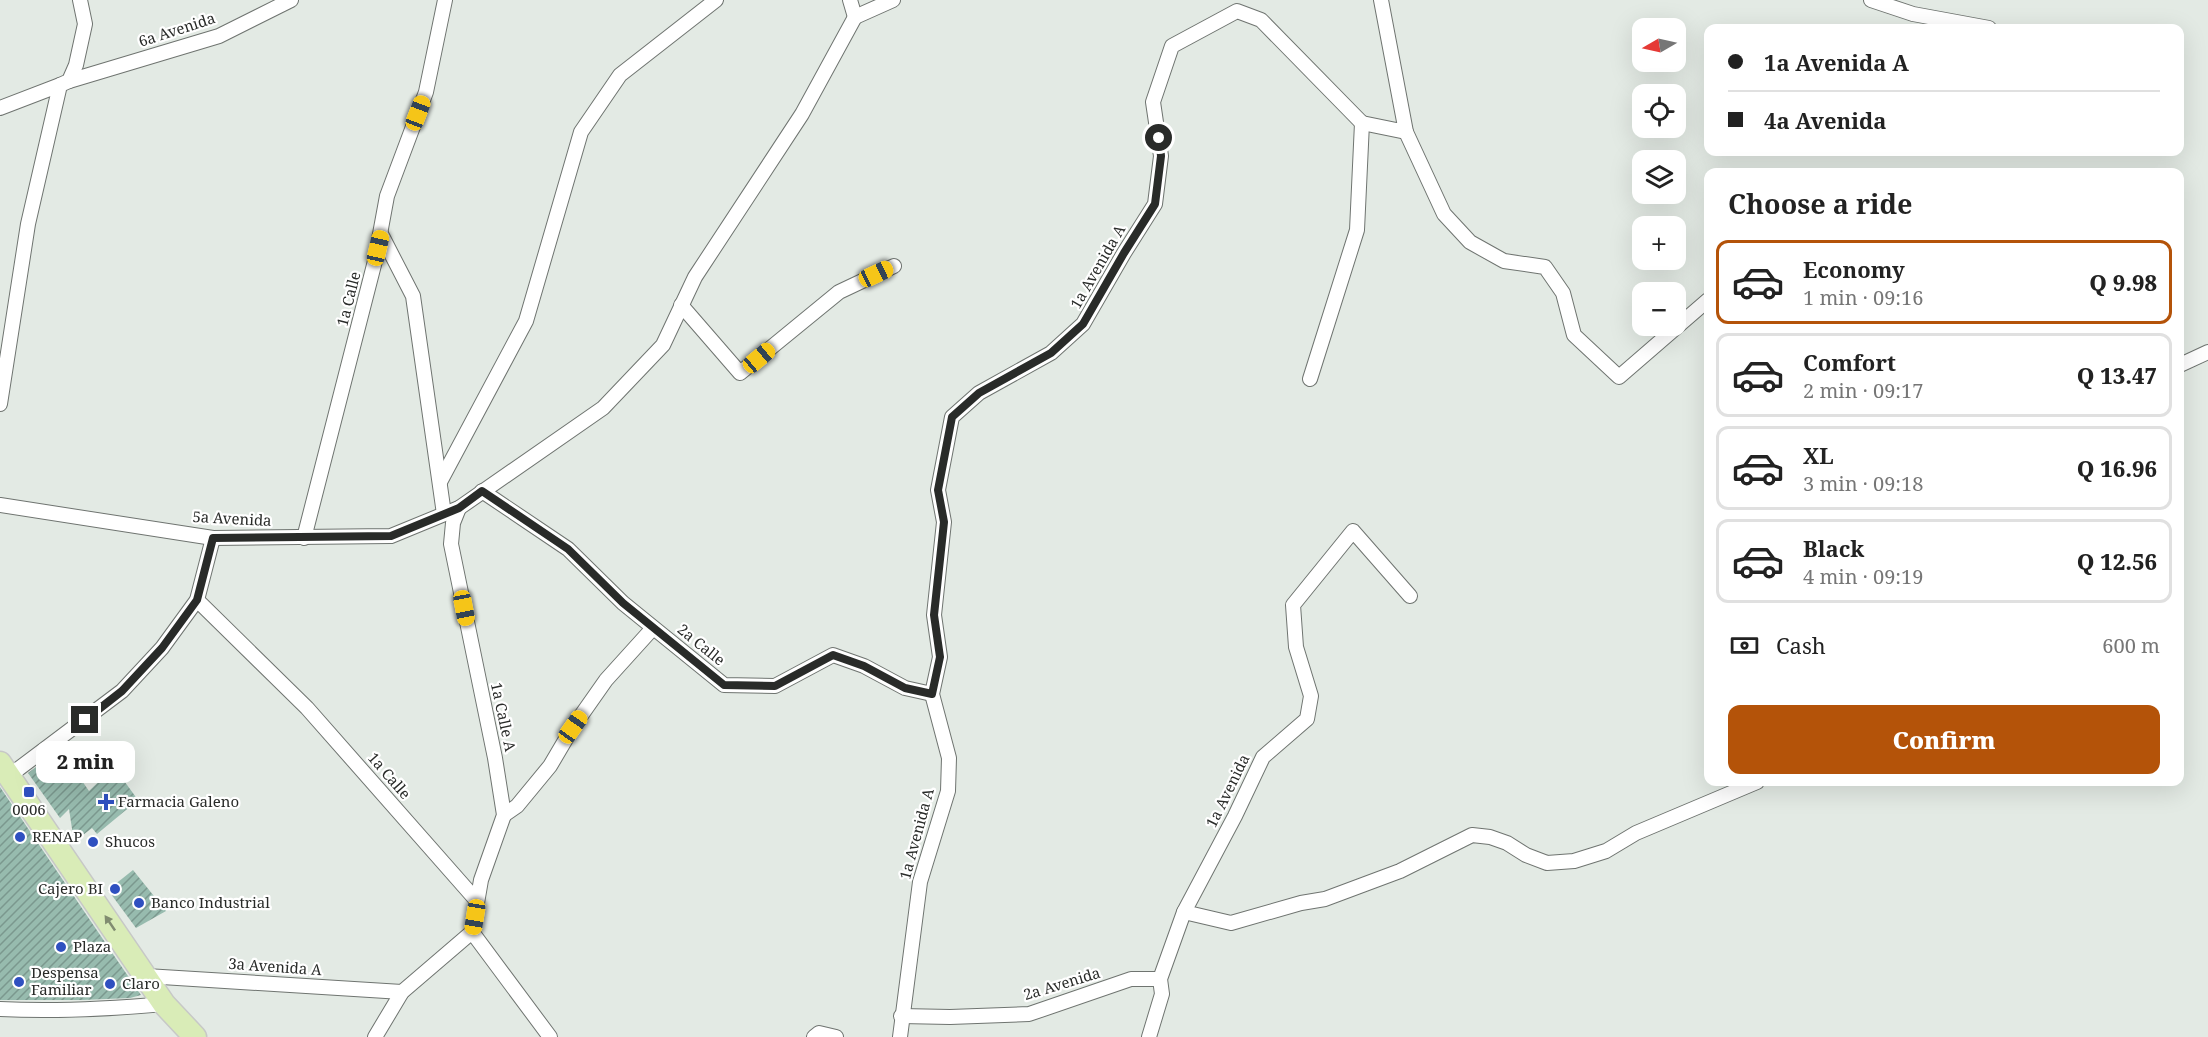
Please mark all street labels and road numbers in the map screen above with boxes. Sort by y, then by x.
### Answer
street label: 6a Avenida [136,7,217,51]
street label: 1a Avenida A [1065,221,1129,312]
street label: 1a Calle [332,269,364,328]
street label: 5a Avenida [192,506,272,530]
street label: 2a Calle [674,619,730,670]
street label: 1a Calle A [487,680,521,754]
street label: 1a Calle [364,748,416,803]
street label: 1a Avenida [1201,751,1253,831]
street label: 1a Avenida A [894,785,938,882]
street label: 3a Avenida A [228,953,323,979]
street label: 2a Avenida [1021,962,1103,1004]

